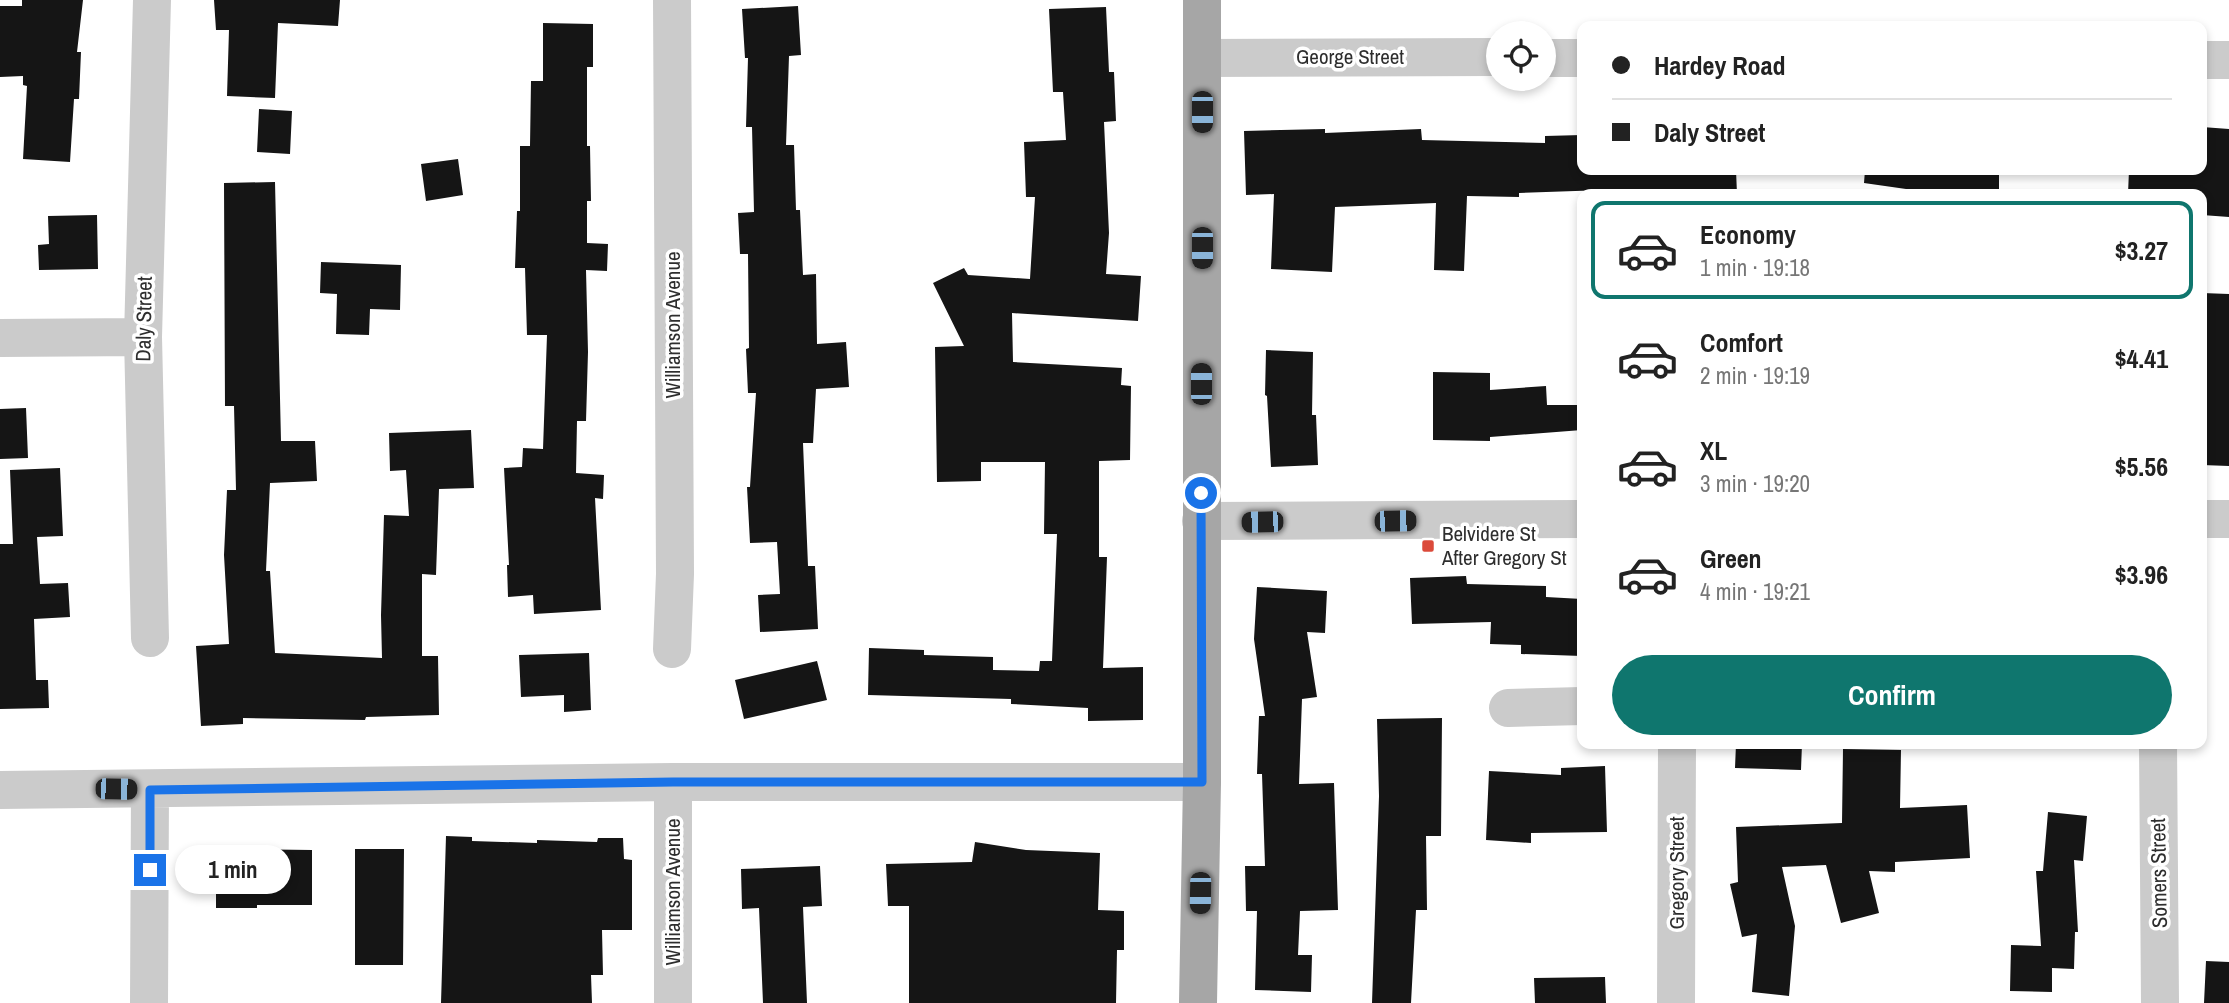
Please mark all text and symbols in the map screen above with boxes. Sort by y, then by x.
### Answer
map controls [1486,21,1556,91]
button: locate [1486,21,1556,91]
street label: George Street [1296,42,1404,71]
text: Hardey Road [1654,48,1786,83]
car [1192,91,1213,133]
text: Daly Street [1654,115,1765,150]
text: Economy [1700,217,1796,252]
icon: car [1616,219,1679,282]
car [1192,227,1213,269]
text: $3.27 [2115,233,2168,268]
street label: Williamson Avenue [658,251,687,399]
text: 1 min · 19:18 [1700,252,1810,283]
street label: Daly Street [128,276,159,362]
text: Comfort [1700,325,1783,360]
icon: car [1616,327,1679,390]
text: $4.41 [2115,341,2168,376]
text: 2 min · 19:19 [1700,360,1810,391]
car [1191,363,1212,405]
text: XL [1700,433,1727,468]
icon: car [1616,435,1679,498]
text: $5.56 [2115,449,2168,484]
text: 3 min · 19:20 [1700,468,1810,499]
route start [1185,477,1217,509]
car [1374,510,1417,532]
car [1241,511,1284,533]
place label: Belvidere St After Gregory St [1441,519,1567,572]
marker: Belvidere St After Gregory St [1420,538,1436,554]
text: Green [1700,541,1762,576]
icon: car [1616,543,1679,606]
text: $3.96 [2115,557,2168,592]
text: 4 min · 19:21 [1700,576,1810,607]
button: Confirm [1612,655,2172,735]
car [95,778,138,800]
street label: Gregory Street [1662,816,1691,929]
street label: Williamson Avenue [658,818,687,966]
street label: Somers Street [2143,818,2174,928]
callout: 1 min [174,846,290,894]
route end [134,854,166,886]
text: 1 min [208,854,258,885]
car [1190,872,1211,914]

